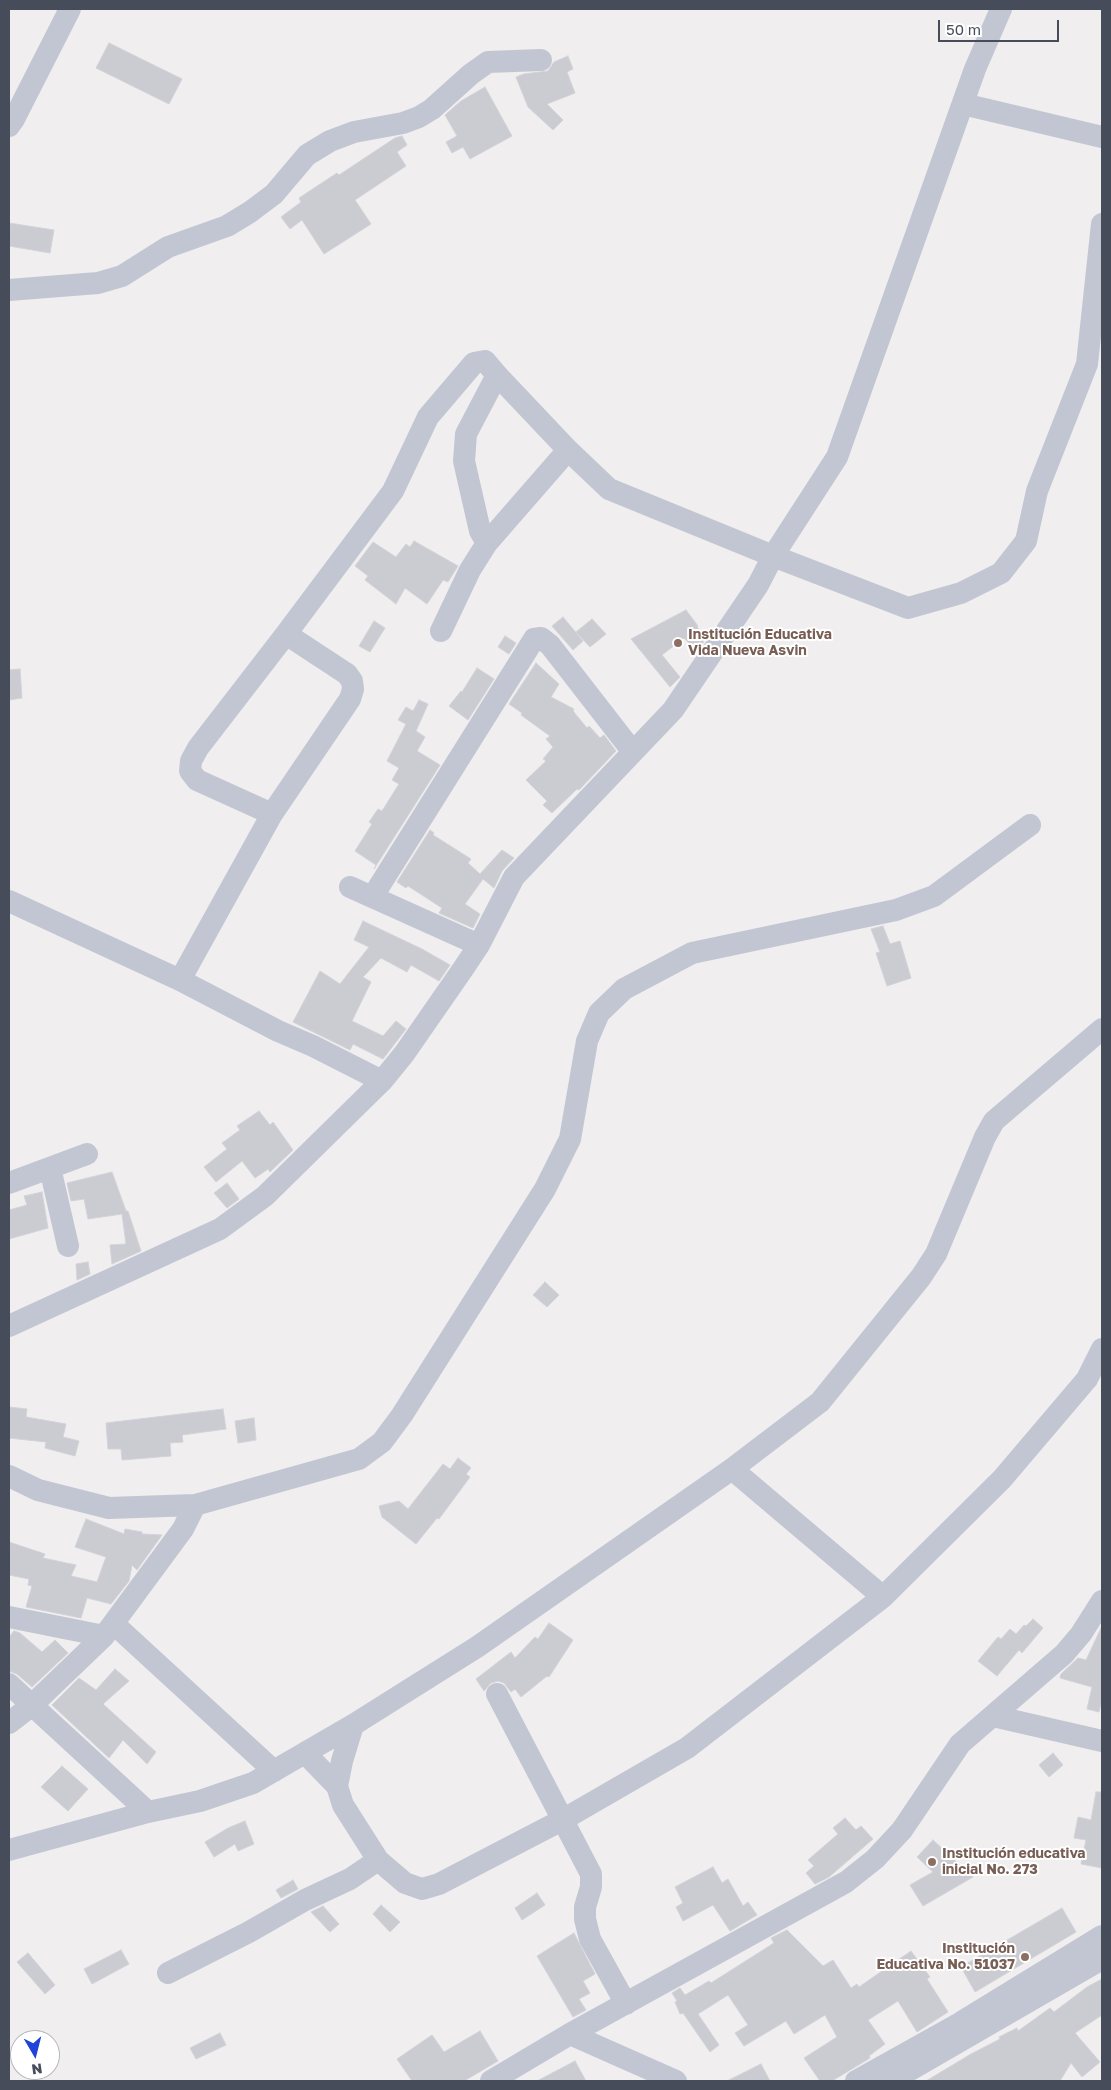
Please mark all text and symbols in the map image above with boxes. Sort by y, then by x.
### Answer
scale bar [941,10,1062,42]
text: 50 m [946,20,981,38]
place label: Institución Educativa Vida Nueva Asvin [688,627,832,660]
marker: Institución Educativa Vida Nueva Asvin [672,637,684,649]
place label: Institución educativa inicial No. 273 [942,1846,1085,1878]
marker: Institución educativa inicial No. 273 [926,1856,938,1868]
place label: Institución Educativa No. 51037 [876,1941,1015,1974]
marker: Institución Educativa No. 51037 [1019,1951,1031,1963]
north arrow [10,2030,60,2080]
text: N [31,2060,43,2079]

